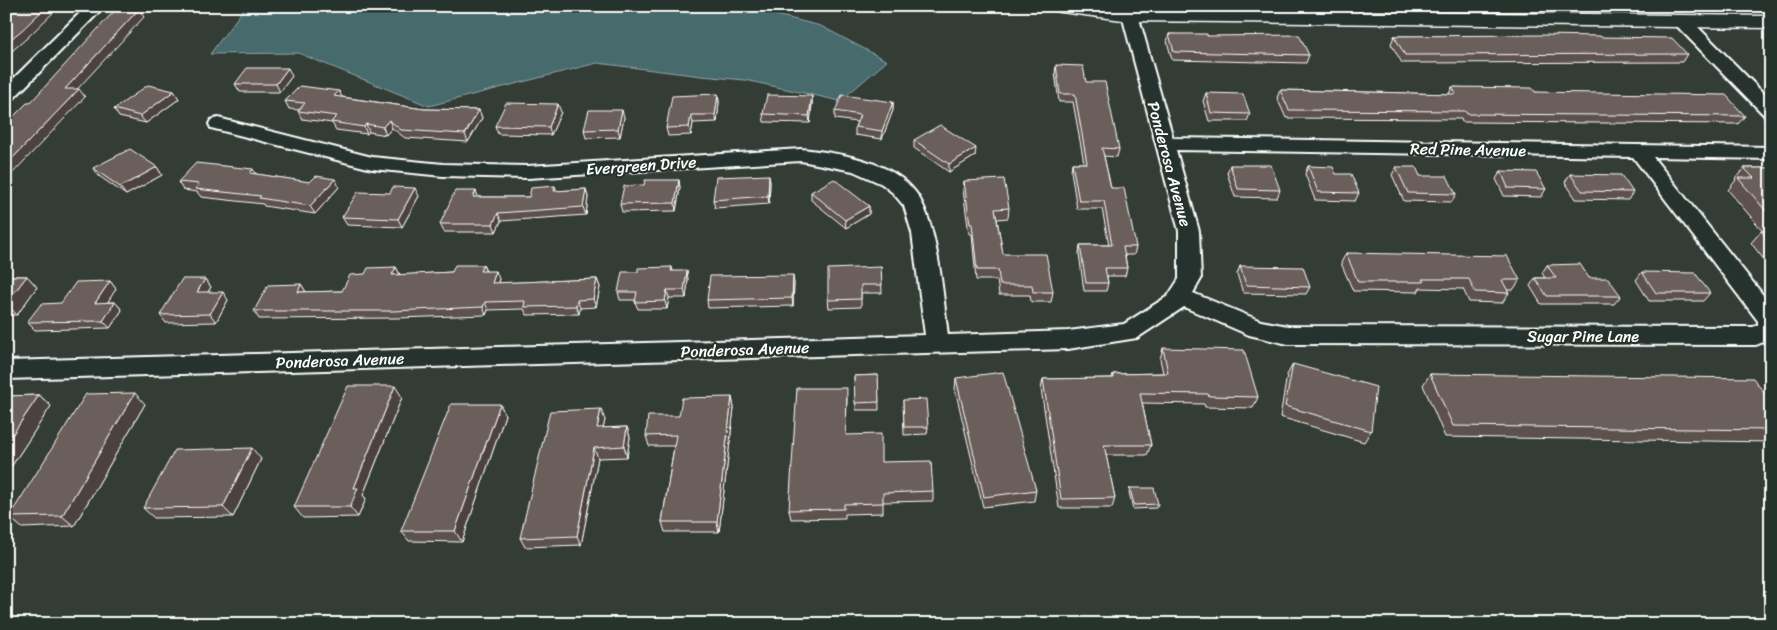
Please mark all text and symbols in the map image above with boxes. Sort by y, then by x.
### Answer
street label: Ponderosa Avenue [1139,98,1200,230]
street label: Red Pine Avenue [1410,134,1526,165]
street label: Evergreen Drive [585,147,697,184]
street label: Sugar Pine Lane [1527,322,1639,351]
street label: Ponderosa Avenue [680,333,810,366]
street label: Ponderosa Avenue [275,344,405,377]

